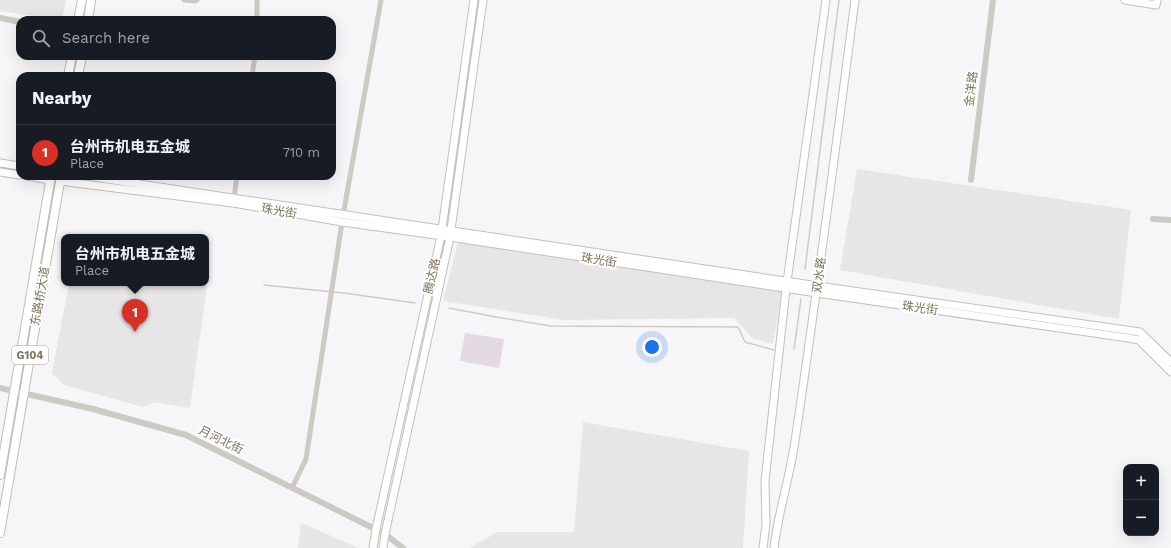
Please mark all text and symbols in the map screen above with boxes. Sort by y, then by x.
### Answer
search box [16,16,336,60]
icon: search [30,27,52,49]
text: Search here [62,29,150,47]
street label: 金洋路 [962,70,980,108]
text: Nearby [32,88,91,108]
text: 台州市机电五金城 [70,138,190,156]
text: 1 [42,145,48,160]
text: 710 m [283,145,320,160]
text: Place [70,156,104,171]
street label: 珠光街 [260,201,298,221]
popup [61,234,209,286]
text: 台州市机电五金城 [75,245,195,263]
street label: 珠光街 [580,250,618,270]
street label: 双水路 [810,256,828,294]
street label: 腾达路 [421,257,443,295]
text: Place [75,263,109,278]
street label: 东路桥大道 [28,265,52,327]
pin: 1 [122,299,148,332]
street label: 珠光街 [901,299,939,317]
your location [642,337,662,357]
road number: G104 [12,346,48,364]
street label: 月河北街 [196,423,246,457]
map controls [1123,464,1159,536]
button: + [1123,464,1159,500]
button: − [1123,500,1159,536]

